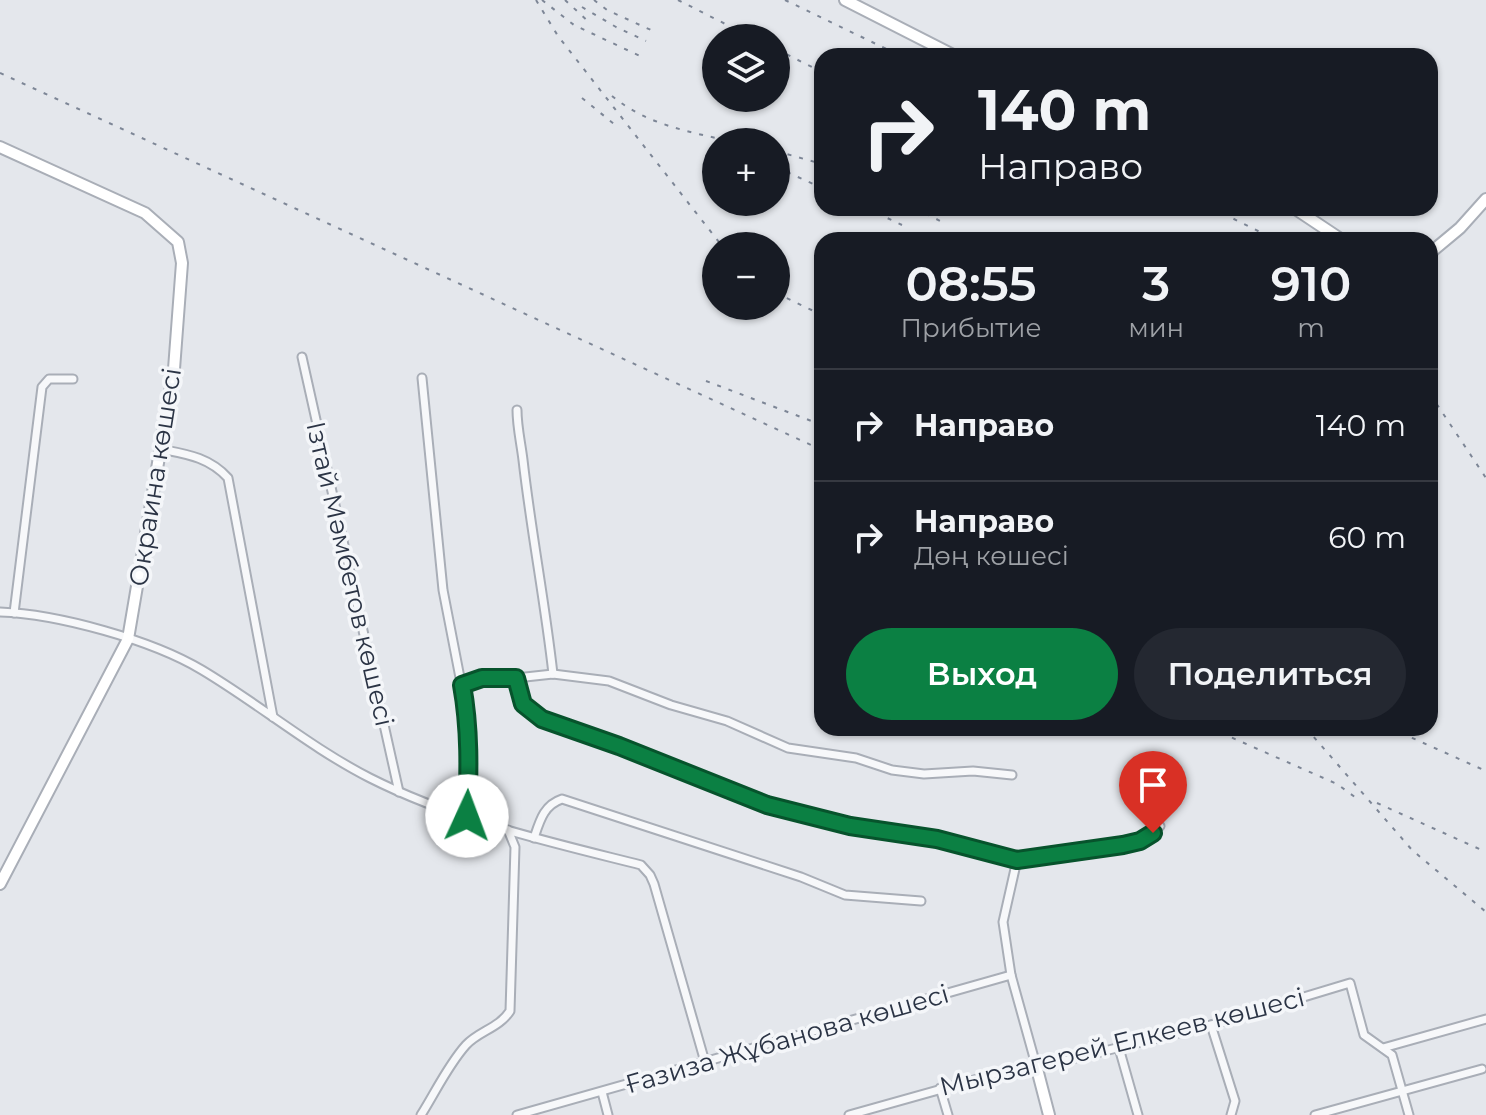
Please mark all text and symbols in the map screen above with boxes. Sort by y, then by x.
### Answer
map controls [702,24,790,320]
button: layers [702,24,790,112]
text: 140 m [978,76,1151,144]
icon: right [846,80,950,184]
button: + [702,128,790,216]
text: Направо [978,144,1143,188]
button: − [702,232,790,320]
text: 08:55 [906,255,1037,313]
text: 3 [1142,255,1170,313]
text: 910 [1271,255,1351,313]
text: Прибытие [901,312,1042,344]
text: мин [1128,312,1184,344]
text: m [1297,312,1325,344]
street label: Окраина көшесі [122,366,188,588]
icon: right [846,403,890,447]
text: Направо [914,407,1054,444]
text: 140 m [1316,407,1406,444]
street label: Ізтай Мәмбетов көшесі [299,418,401,730]
text: Направо [914,503,1054,540]
icon: right [846,515,890,559]
text: 60 m [1328,519,1406,556]
text: Дөң көшесі [914,540,1069,572]
button: Выход [846,628,1118,720]
button: Поделиться [1134,628,1406,720]
pin [1119,751,1187,833]
icon: arrive [1131,763,1175,807]
position arrow [425,774,509,858]
street label: Ғазиза Жұбанова көшесі [621,977,953,1101]
street label: Мырзагерей Елкеев көшесі [936,981,1308,1103]

